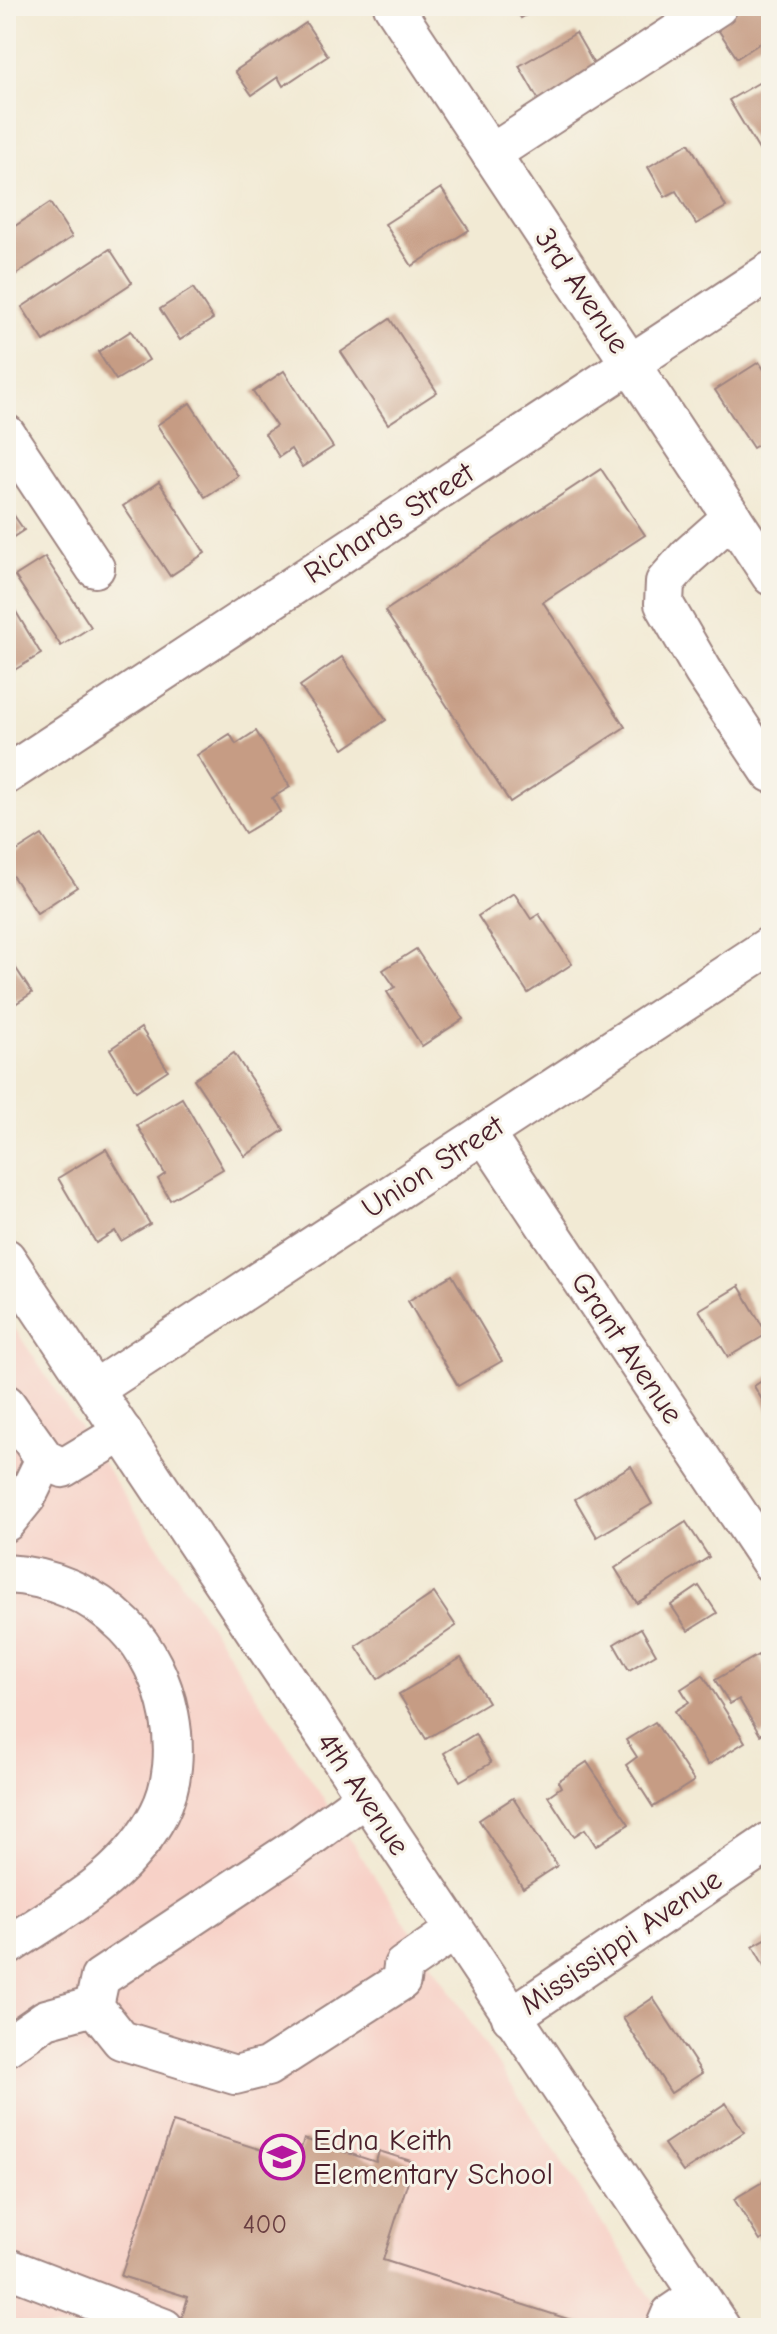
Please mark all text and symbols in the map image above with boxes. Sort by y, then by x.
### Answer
street label: 3rd Avenue [527,222,637,360]
street label: Richards Street [298,454,482,591]
street label: Union Street [356,1108,512,1226]
street label: Grant Avenue [564,1266,690,1430]
street label: 4th Avenue [309,1726,417,1862]
street label: Mississippi Avenue [514,1862,728,2022]
place label: Edna Keith Elementary School [313,2123,553,2192]
school or university icon: Edna Keith Elementary School [258,2133,306,2181]
house number: 400 [243,2210,287,2240]

